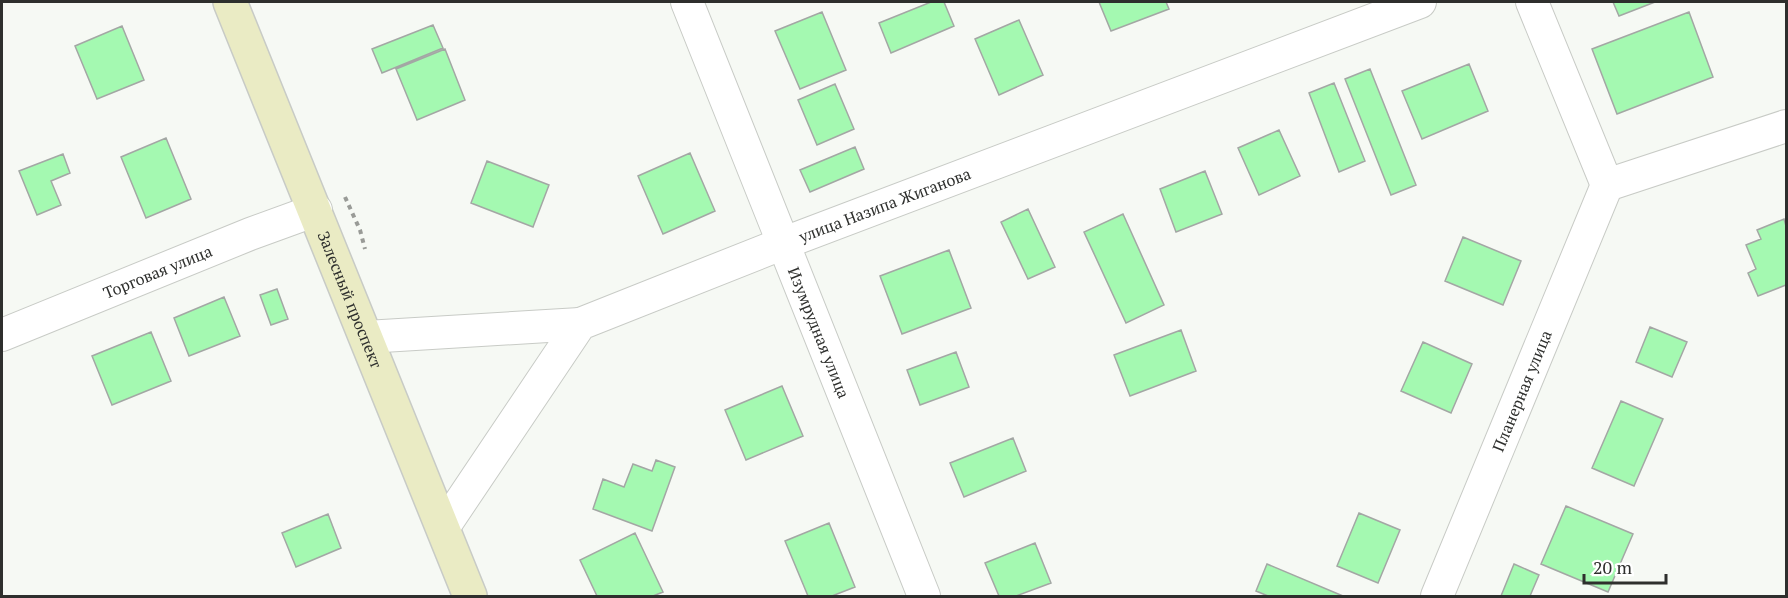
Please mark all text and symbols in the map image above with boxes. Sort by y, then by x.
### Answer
street label: улица Назипа Жиганова [795,162,974,248]
street label: Залесный проспект [313,228,388,372]
street label: Торговая улица [100,240,215,304]
street label: Изумрудная улица [783,264,855,401]
street label: Планерная улица [1487,327,1557,455]
scale bar [1584,547,1666,585]
text: 20 m [1593,555,1633,579]

